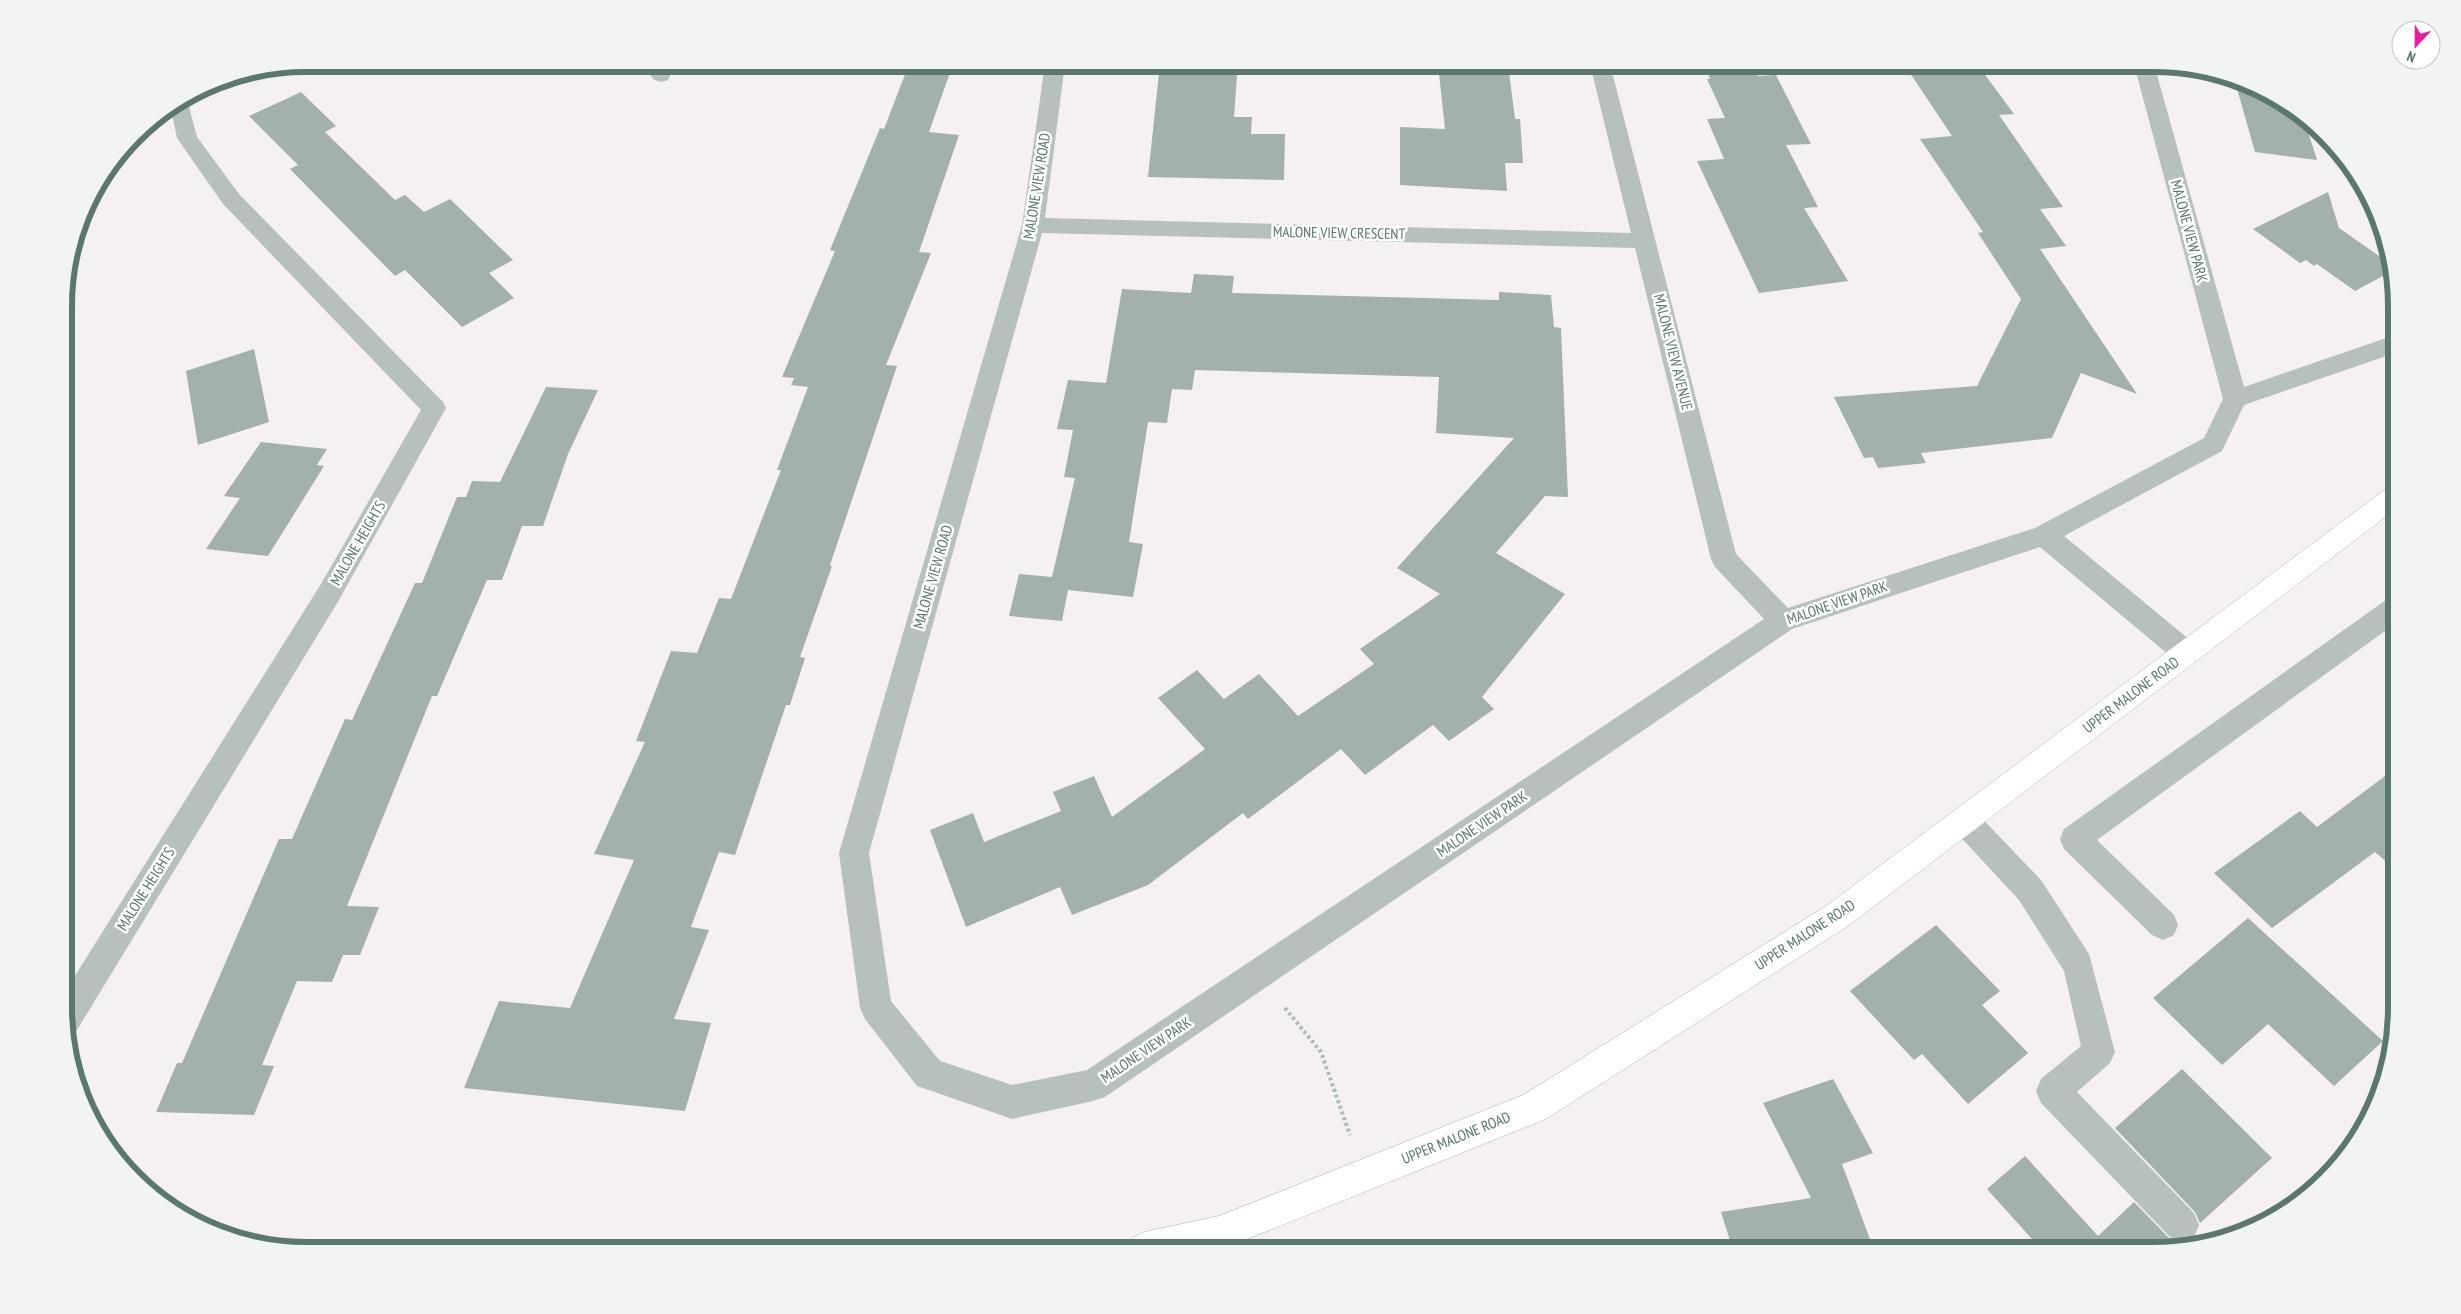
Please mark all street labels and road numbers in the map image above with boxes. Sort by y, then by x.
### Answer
street label: MALONE VIEW ROAD [1019,131,1054,240]
street label: MALONE VIEW PARK [2167,178,2212,285]
street label: MALONE VIEW CRESCENT [1273,222,1406,243]
street label: MALONE VIEW AVENUE [1650,292,1697,412]
street label: MALONE HEIGHTS [326,497,389,588]
street label: MALONE VIEW ROAD [909,523,956,631]
street label: MALONE VIEW PARK [1784,576,1890,629]
street label: UPPER MALONE ROAD [2079,652,2183,737]
street label: MALONE VIEW PARK [1433,786,1531,861]
street label: MALONE HEIGHTS [112,844,179,934]
street label: UPPER MALONE ROAD [1751,895,1859,974]
street label: MALONE VIEW PARK [1097,1012,1195,1087]
street label: UPPER MALONE ROAD [1399,1107,1513,1168]

